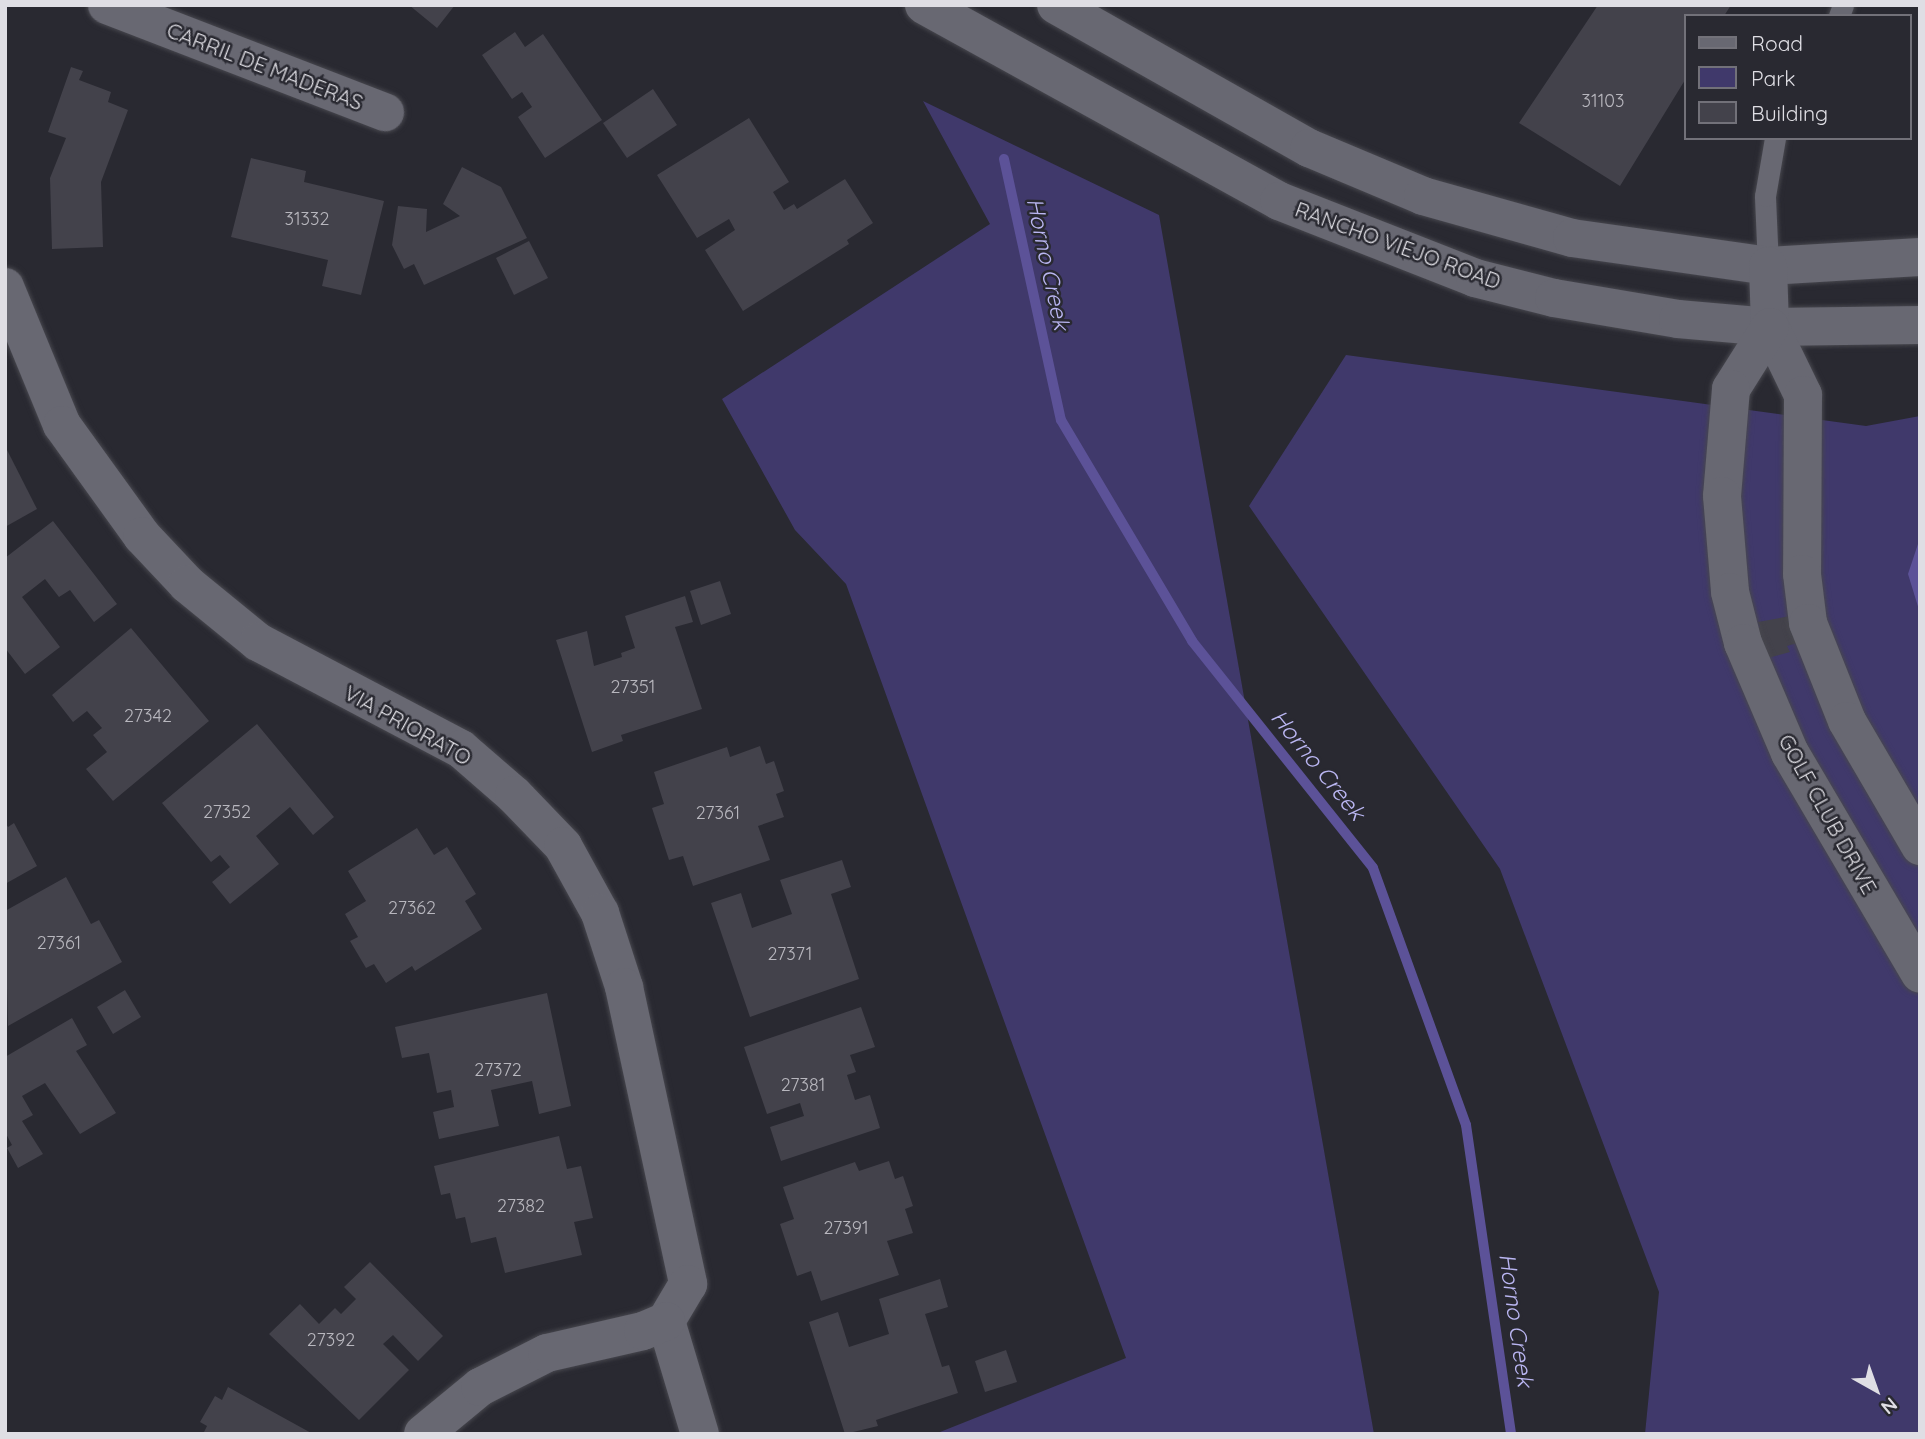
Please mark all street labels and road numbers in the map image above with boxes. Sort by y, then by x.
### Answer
street label: CARRIL DE MADERAS [163,17,367,115]
street label: RANCHO VIEJO ROAD [1292,196,1504,294]
street label: VIA PRIORATO [340,680,476,770]
street label: GOLF CLUB DRIVE [1774,730,1882,898]

